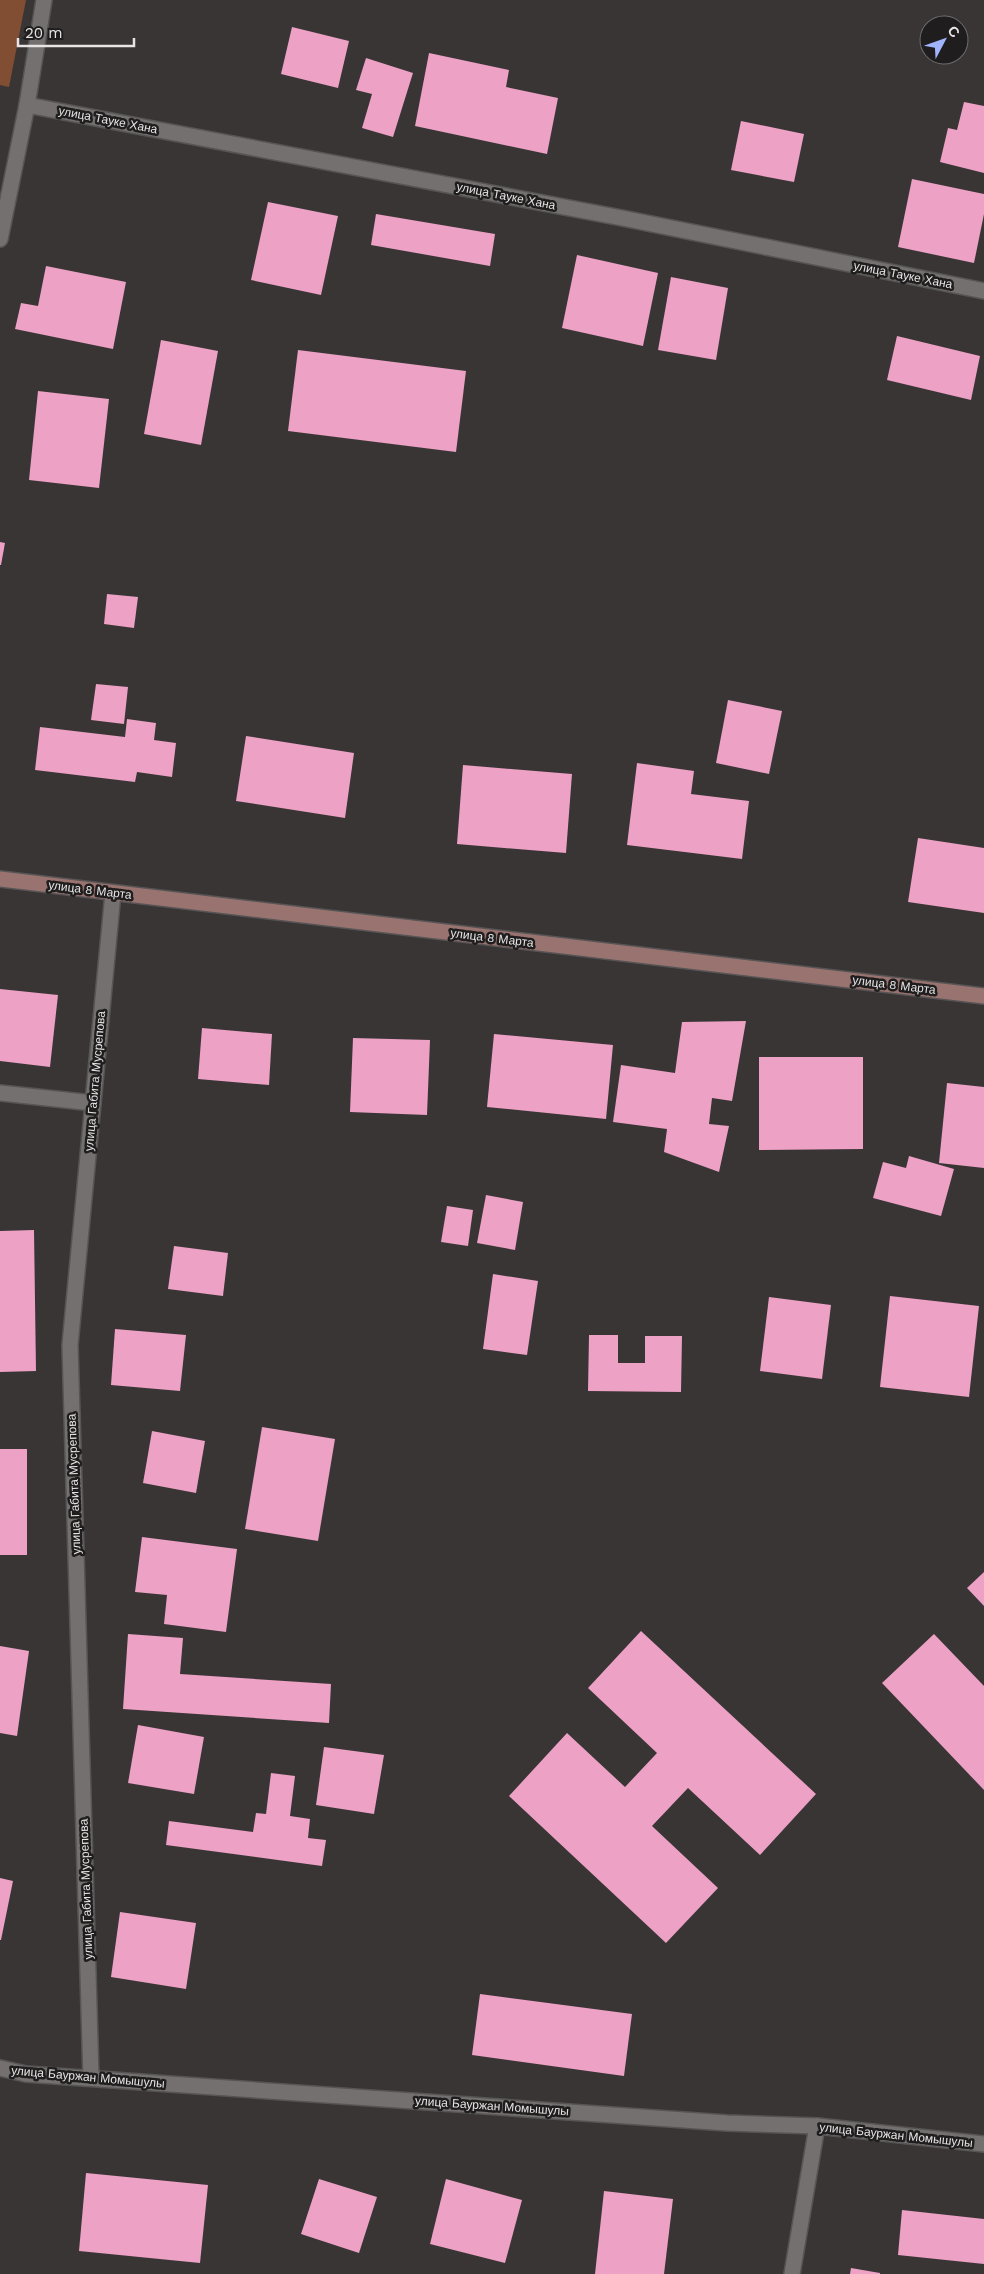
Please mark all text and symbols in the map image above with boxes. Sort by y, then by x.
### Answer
scale bar [18,15,134,47]
north arrow [919,15,969,65]
text: С [944,22,963,41]
text: 20 m [25,24,63,42]
street label: улица Тауке Хана [57,104,159,137]
street label: улица Тауке Хана [455,180,557,213]
street label: улица Тауке Хана [852,259,954,292]
street label: улица 8 Марта [48,878,133,902]
street label: улица 8 Марта [450,926,535,950]
street label: улица 8 Марта [852,973,937,997]
street label: улица Габита Мусрепова [82,1010,108,1152]
street label: улица Габита Мусрепова [65,1413,83,1555]
street label: улица Габита Мусрепова [77,1818,95,1960]
street label: улица Бауржан Момышулы [11,2063,165,2091]
street label: улица Бауржан Момышулы [415,2094,569,2118]
street label: улица Бауржан Момышулы [819,2120,973,2150]

